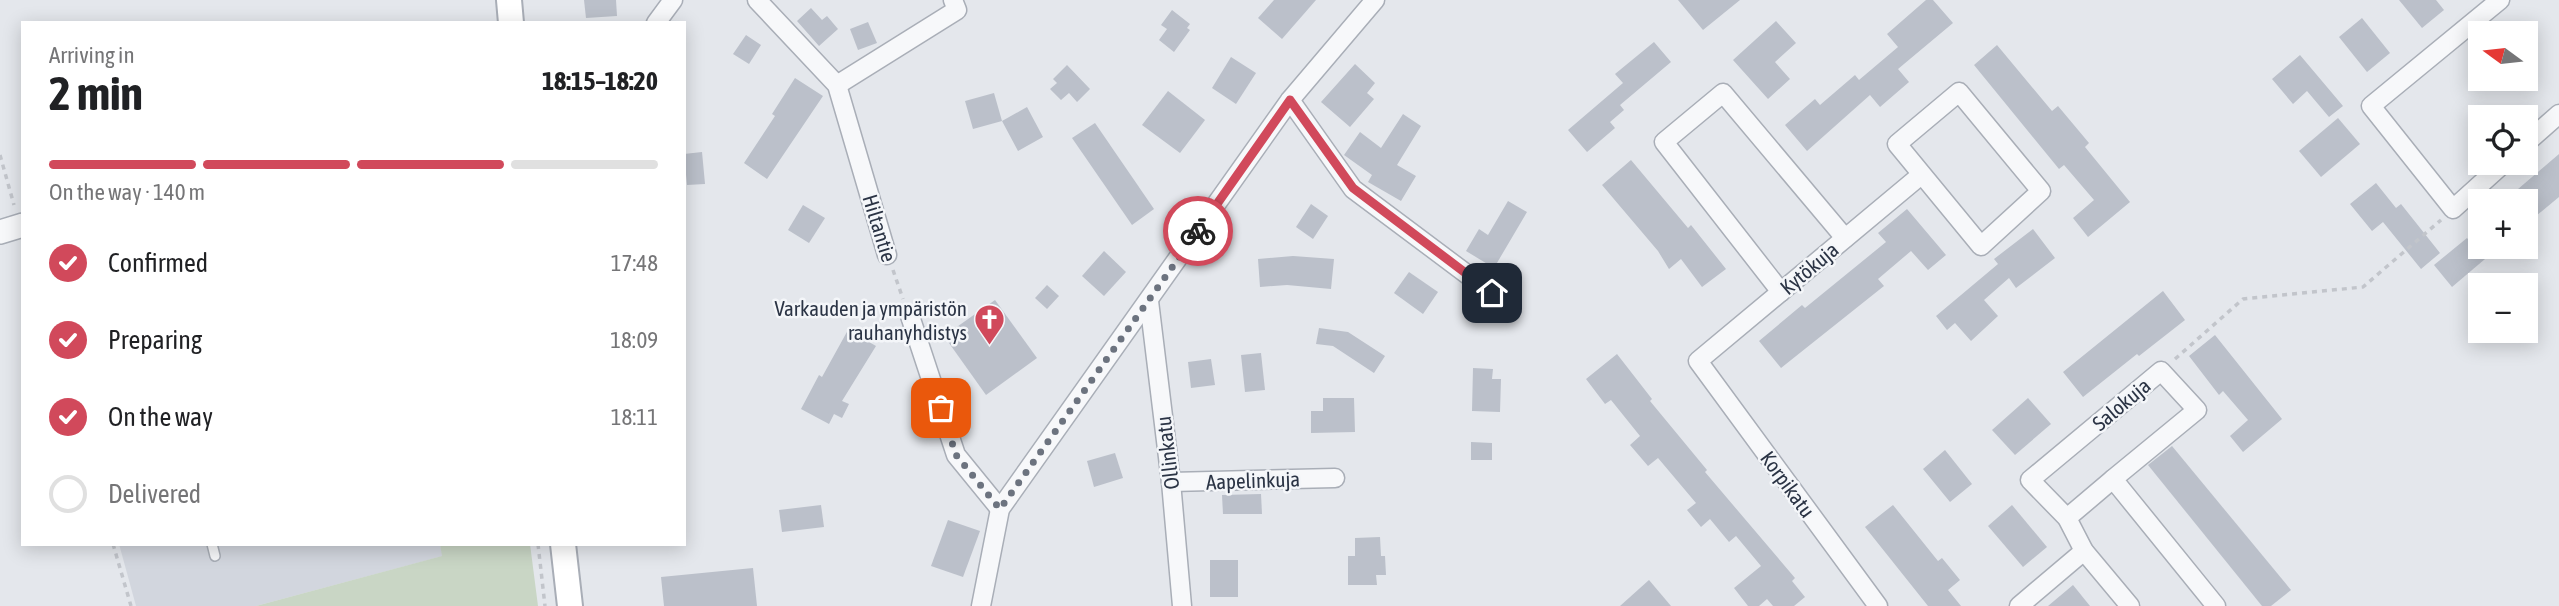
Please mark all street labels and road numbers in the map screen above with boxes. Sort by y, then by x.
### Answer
street label: Hiltantie [858,191,902,265]
street label: Kytökuja [1775,237,1843,299]
street label: Salokuja [2087,373,2155,435]
street label: Ollinkatu [1151,415,1183,491]
street label: Korpikatu [1756,446,1820,522]
street label: Aapelinkuja [1206,466,1300,494]

